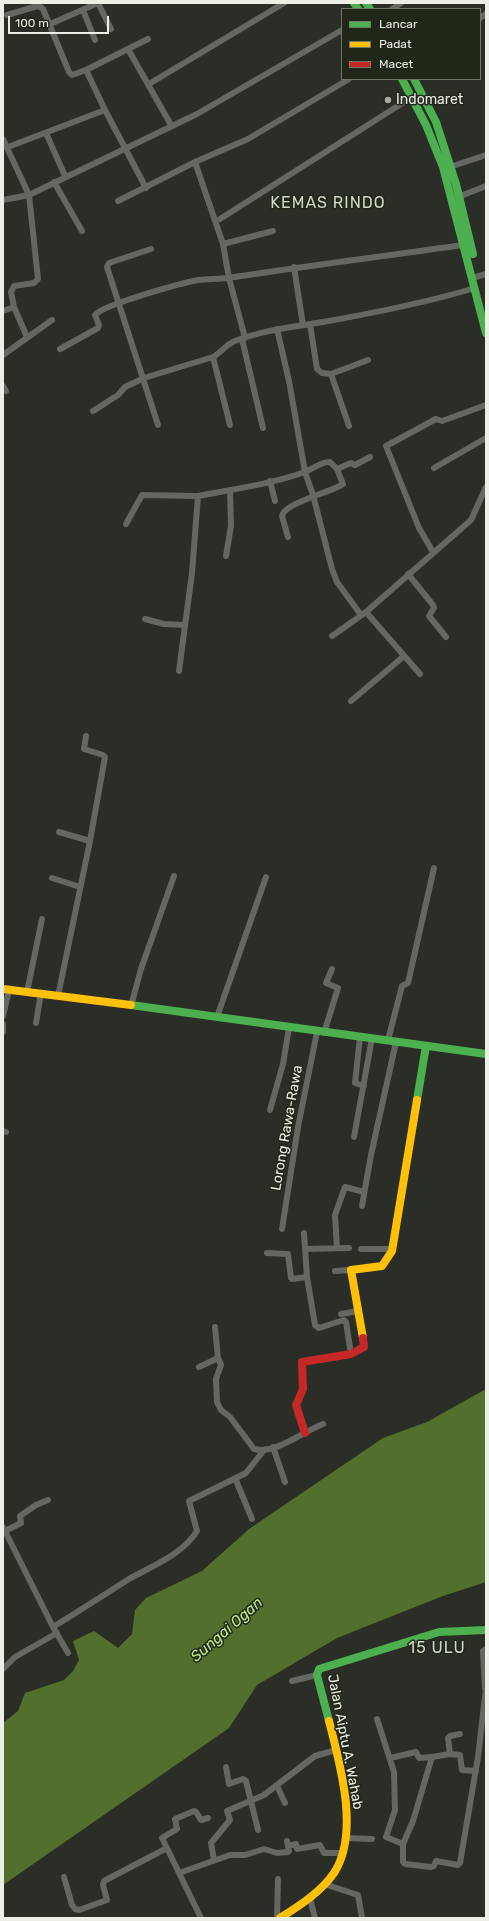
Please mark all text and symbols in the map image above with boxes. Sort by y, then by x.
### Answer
scale bar [10,8,111,34]
legend [341,8,481,80]
text: 100 m [15,16,49,30]
text: Lancar [379,17,417,31]
text: Padat [379,37,412,51]
text: Macet [379,57,413,71]
place label: Indomaret [396,92,463,108]
marker: Indomaret [383,95,393,105]
district label: KEMAS RINDO [270,193,386,213]
street label: Lorong Rawa-Rawa [268,1064,306,1192]
water label: Sungai Ogan [187,1594,267,1666]
district label: 15 ULU [408,1638,466,1658]
street label: Jalan Aiptu A. Wahab [324,1673,366,1811]

